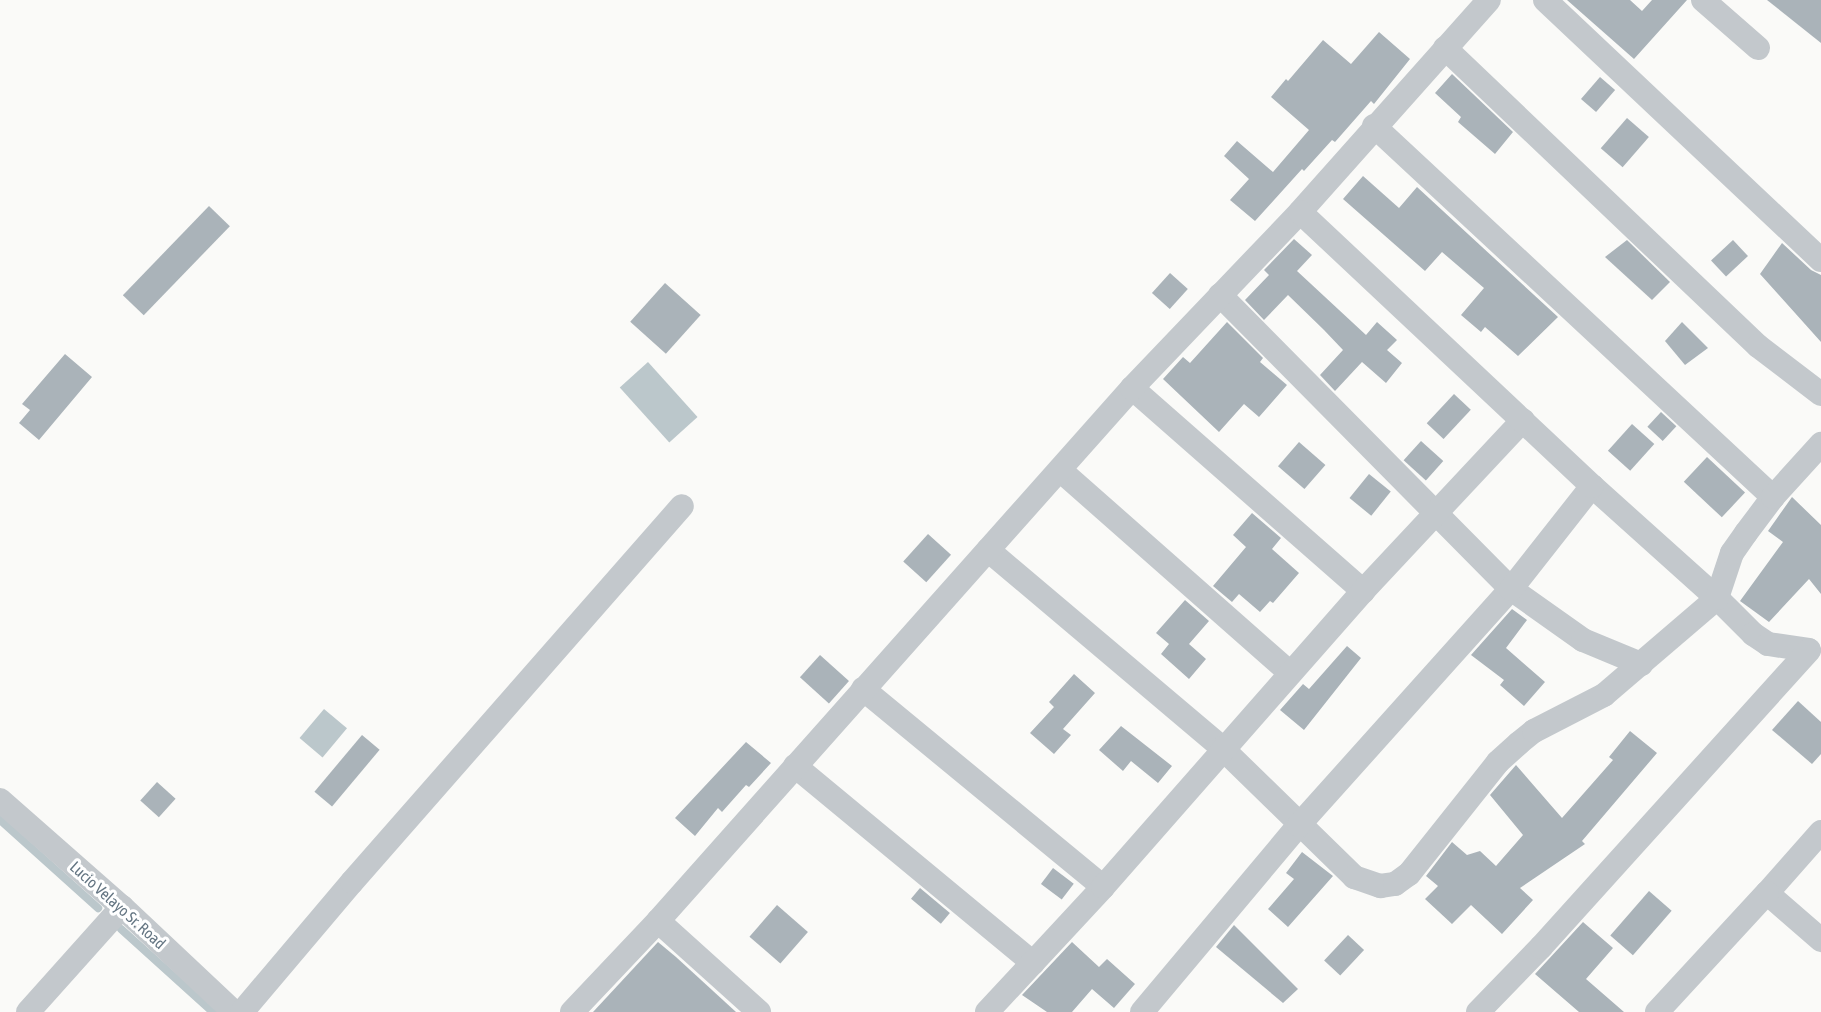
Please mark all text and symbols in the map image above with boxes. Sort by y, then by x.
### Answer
street label: Lucio Velayo Sr. Road [66,857,170,953]

